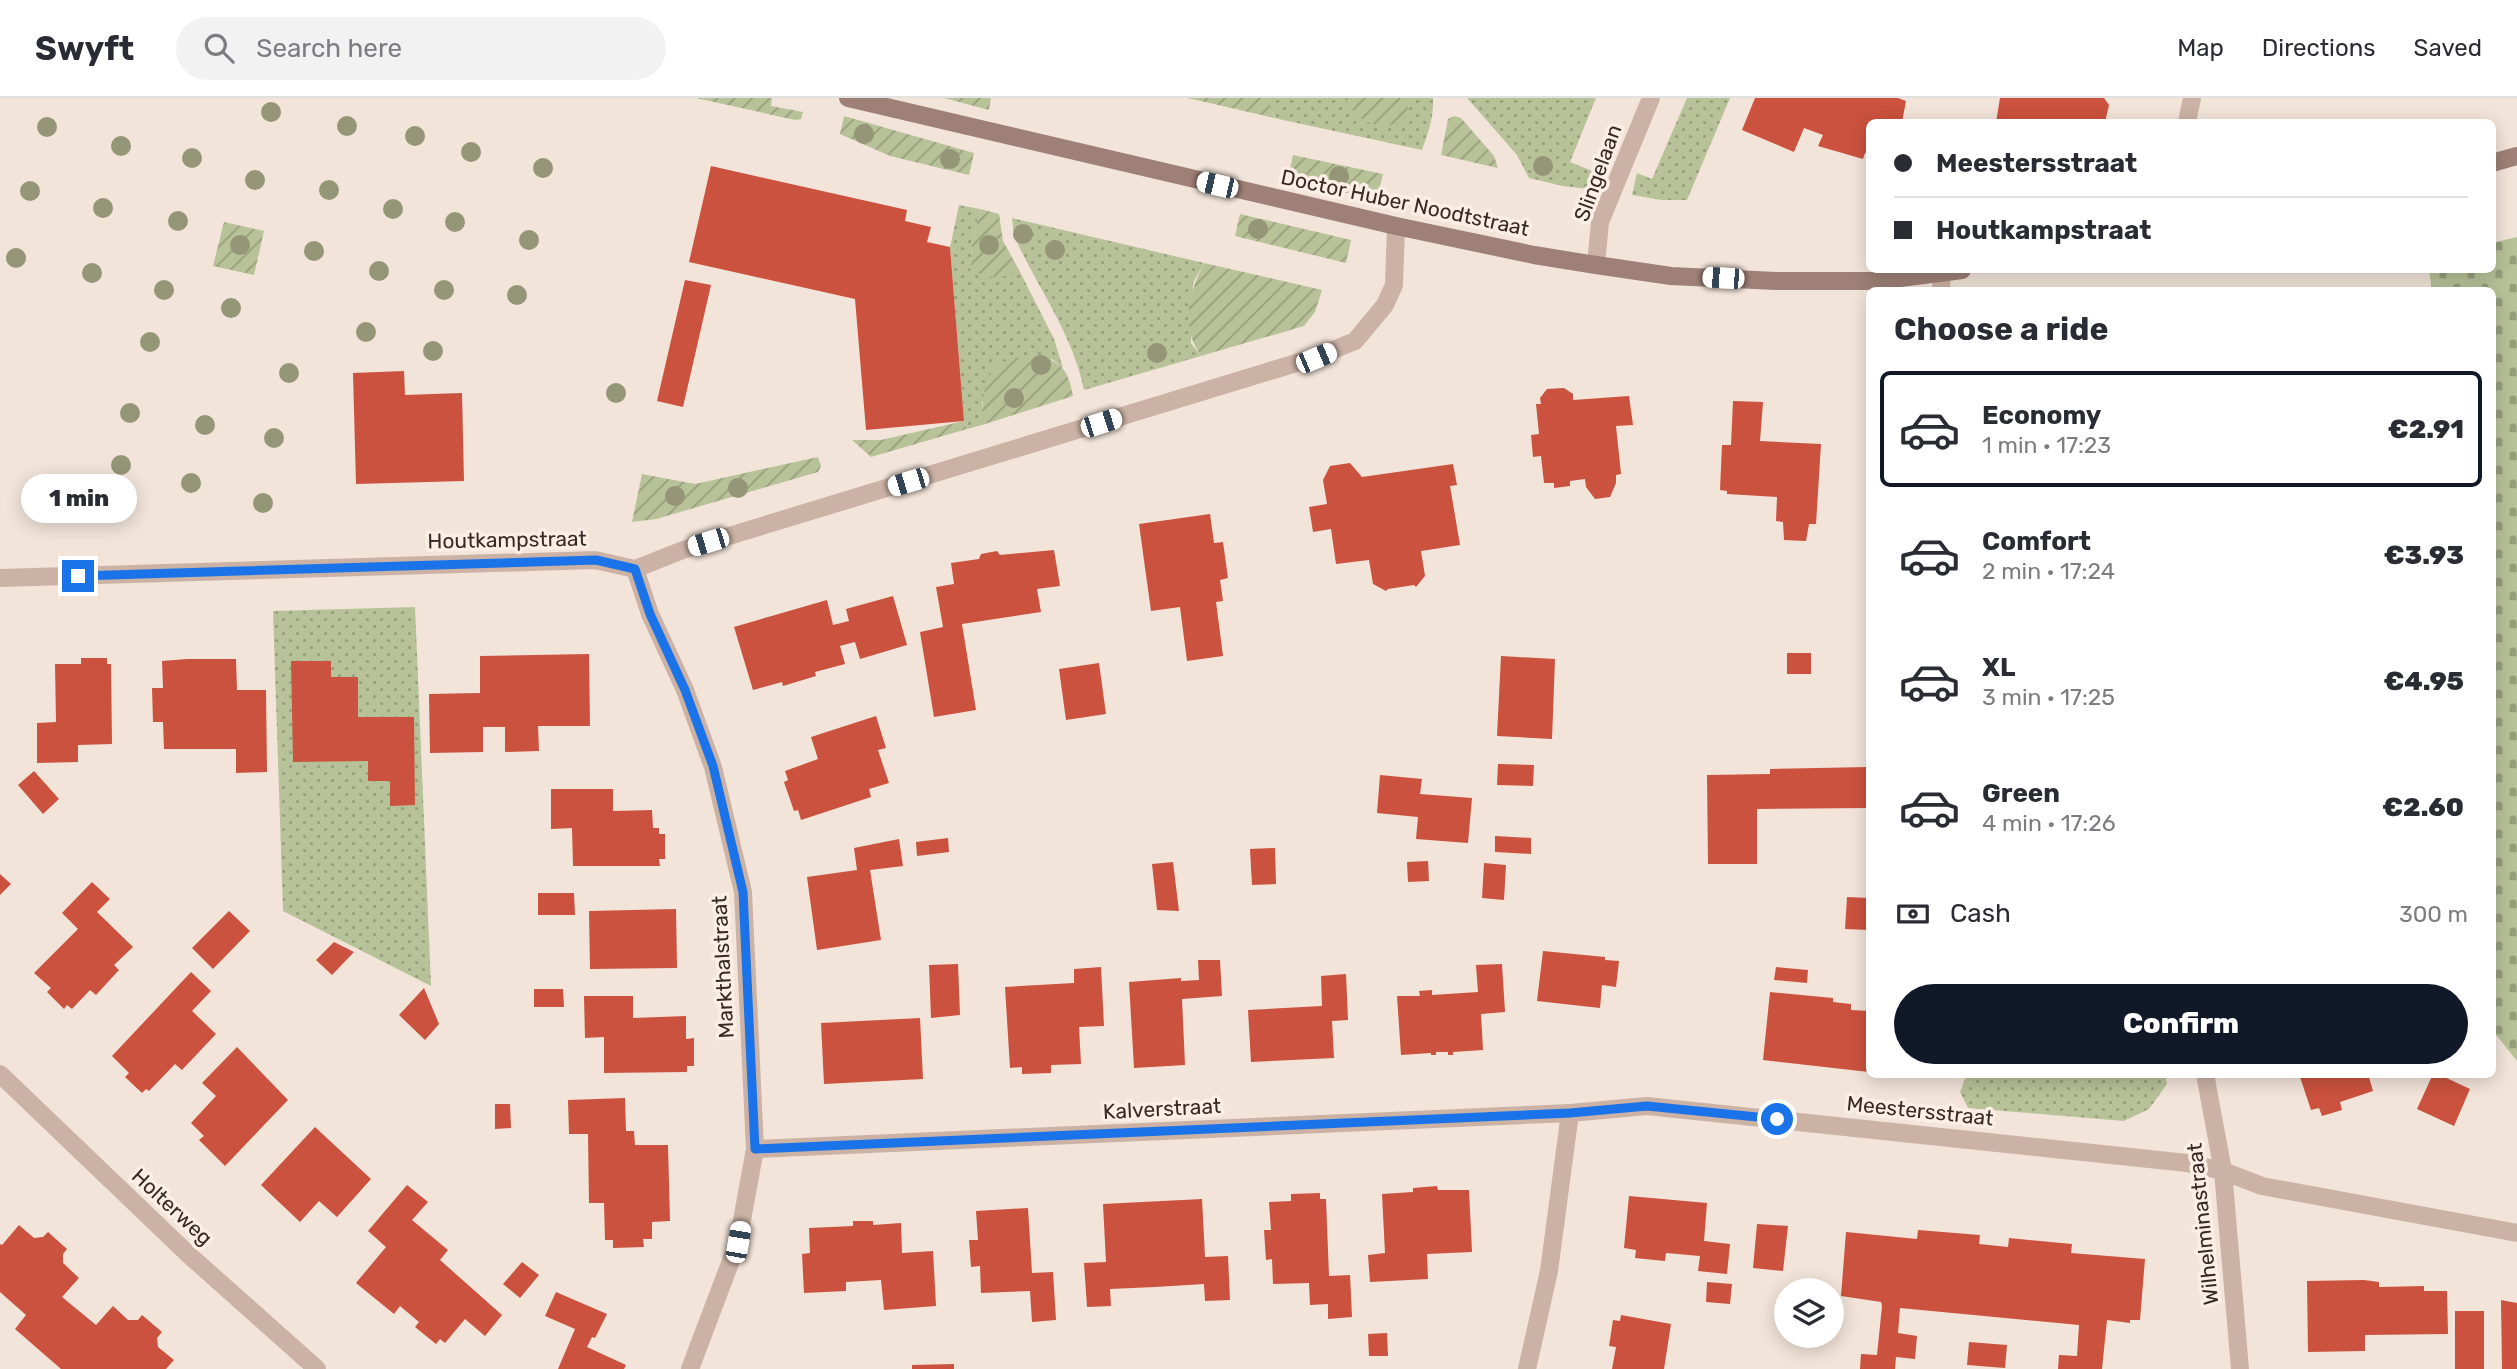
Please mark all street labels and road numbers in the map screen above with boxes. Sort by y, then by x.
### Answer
street label: Slingelaan [1568,121,1627,225]
street label: Doctor Huber Noodtstraat [1279,164,1531,241]
street label: Houtkampstraat [427,526,587,553]
street label: Markthalstraat [706,895,739,1039]
street label: Meestersstraat [1845,1090,1995,1131]
street label: Kalverstraat [1102,1093,1222,1124]
street label: Wilhelminastraat [2182,1142,2223,1306]
street label: Holterweg [127,1163,218,1250]

